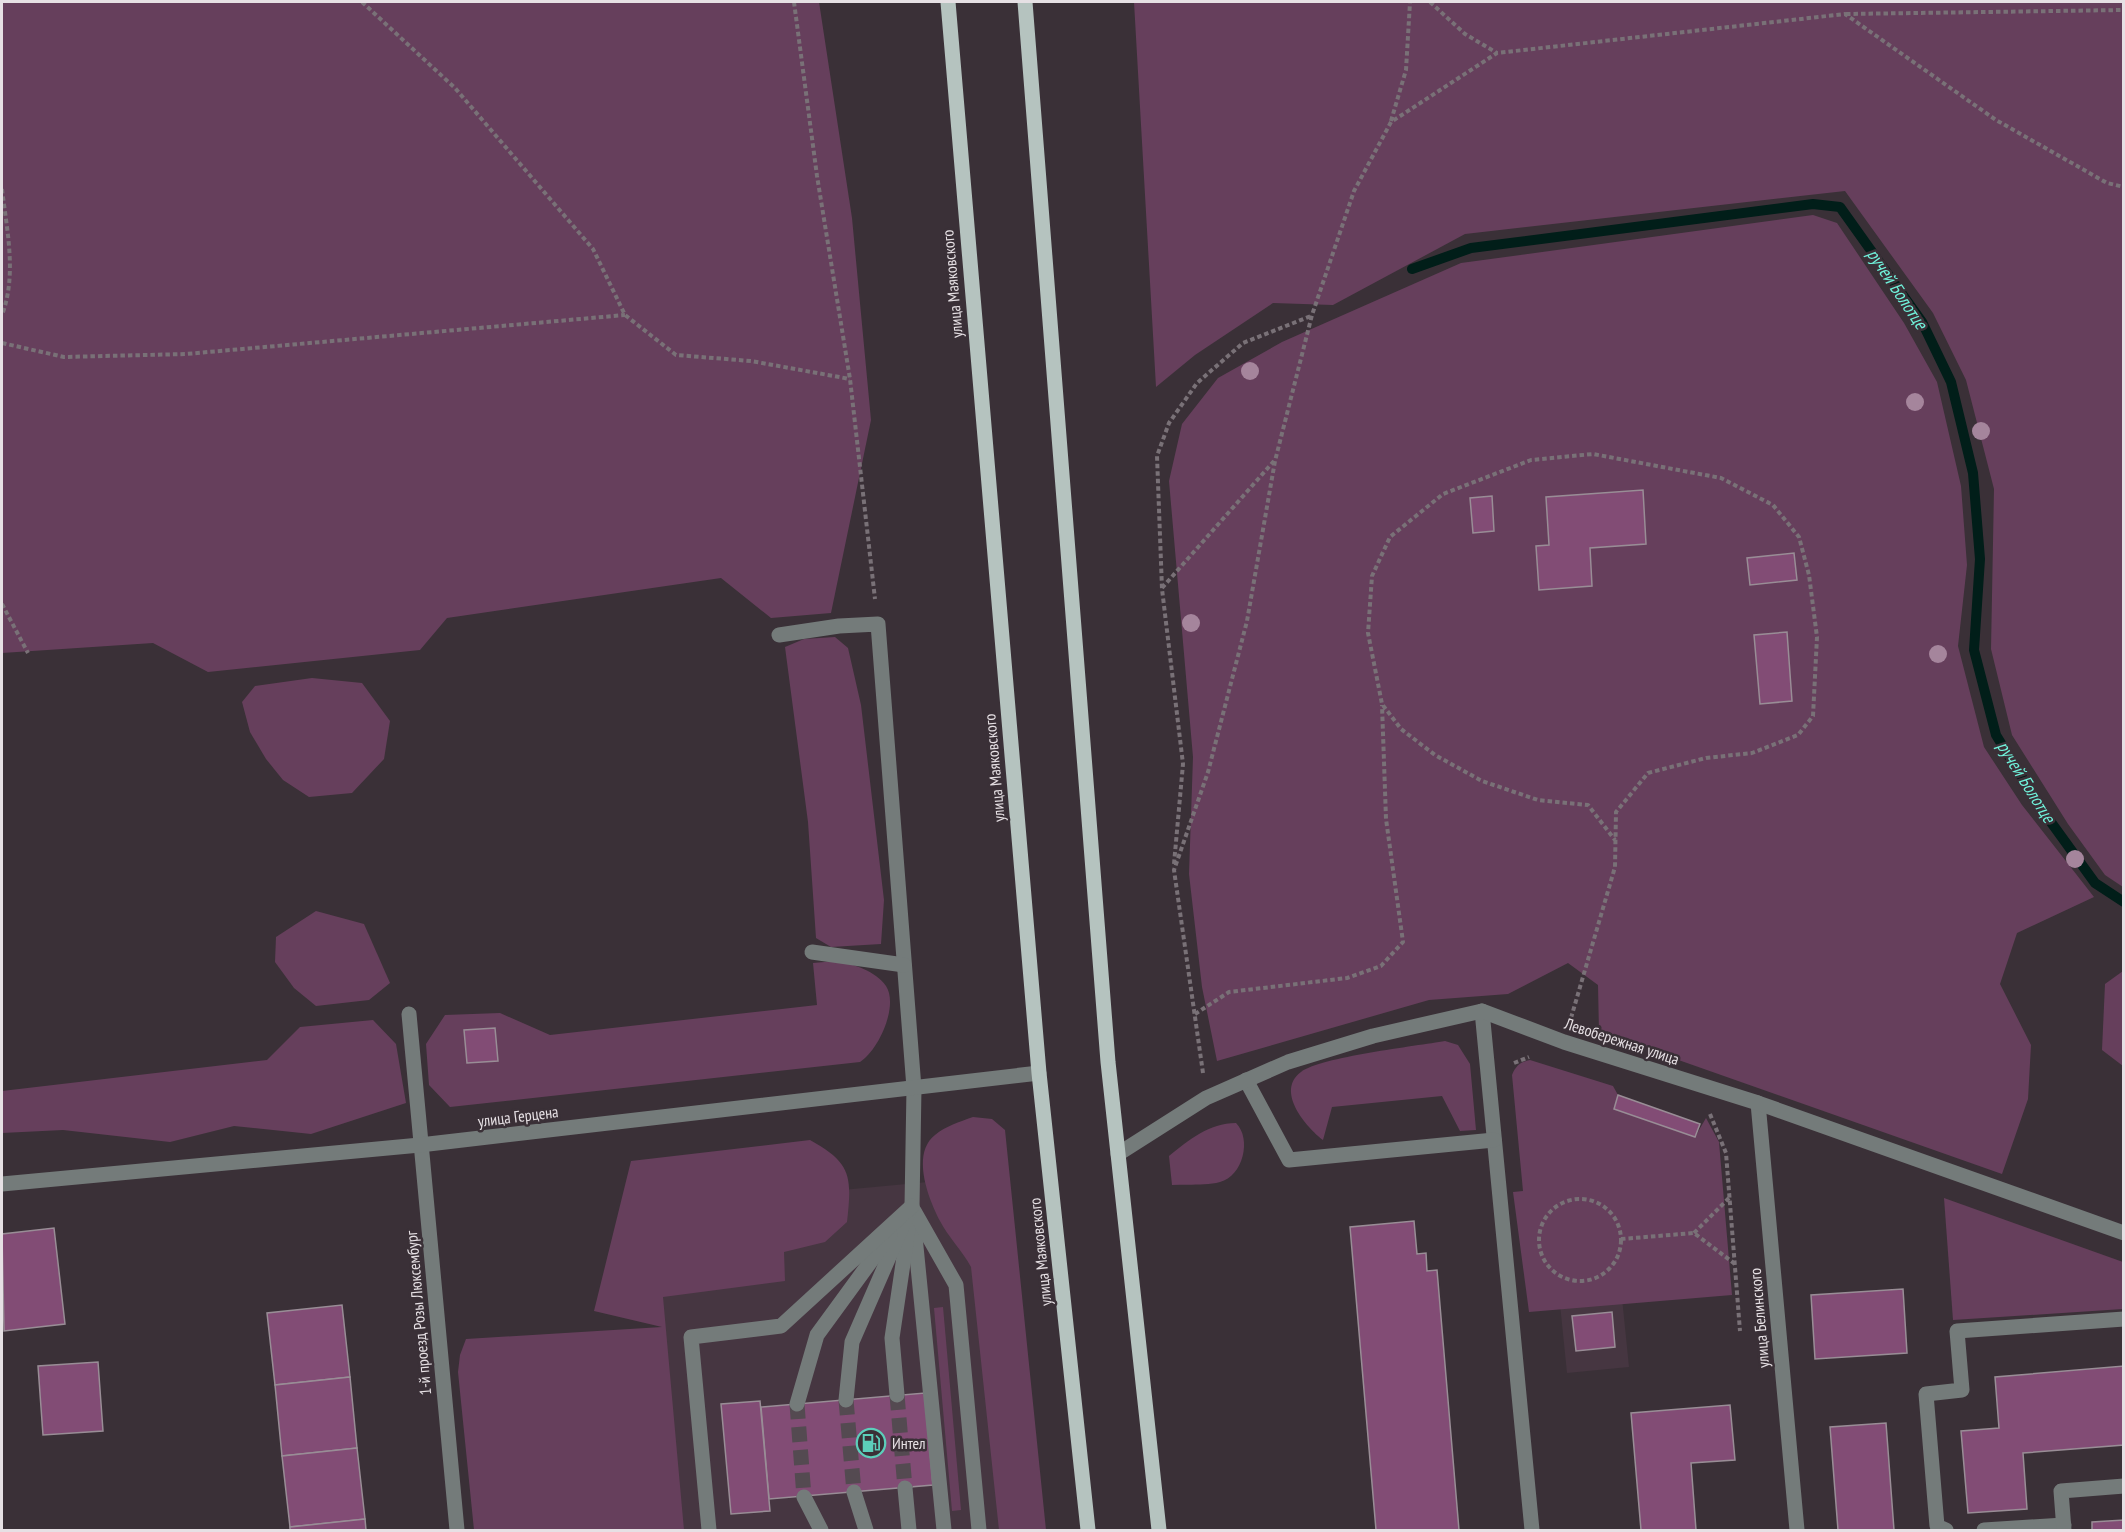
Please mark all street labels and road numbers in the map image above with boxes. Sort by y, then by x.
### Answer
street label: улица Маяковского [937,229,967,339]
street label: улица Маяковского [979,713,1009,823]
street label: Левобережная улица [1561,1013,1682,1069]
street label: улица Герцена [477,1101,559,1131]
street label: улица Маяковского [1024,1197,1056,1307]
street label: 1-й проезд Розы Люксембург [401,1230,435,1396]
street label: улица Белинского [1745,1267,1773,1369]

